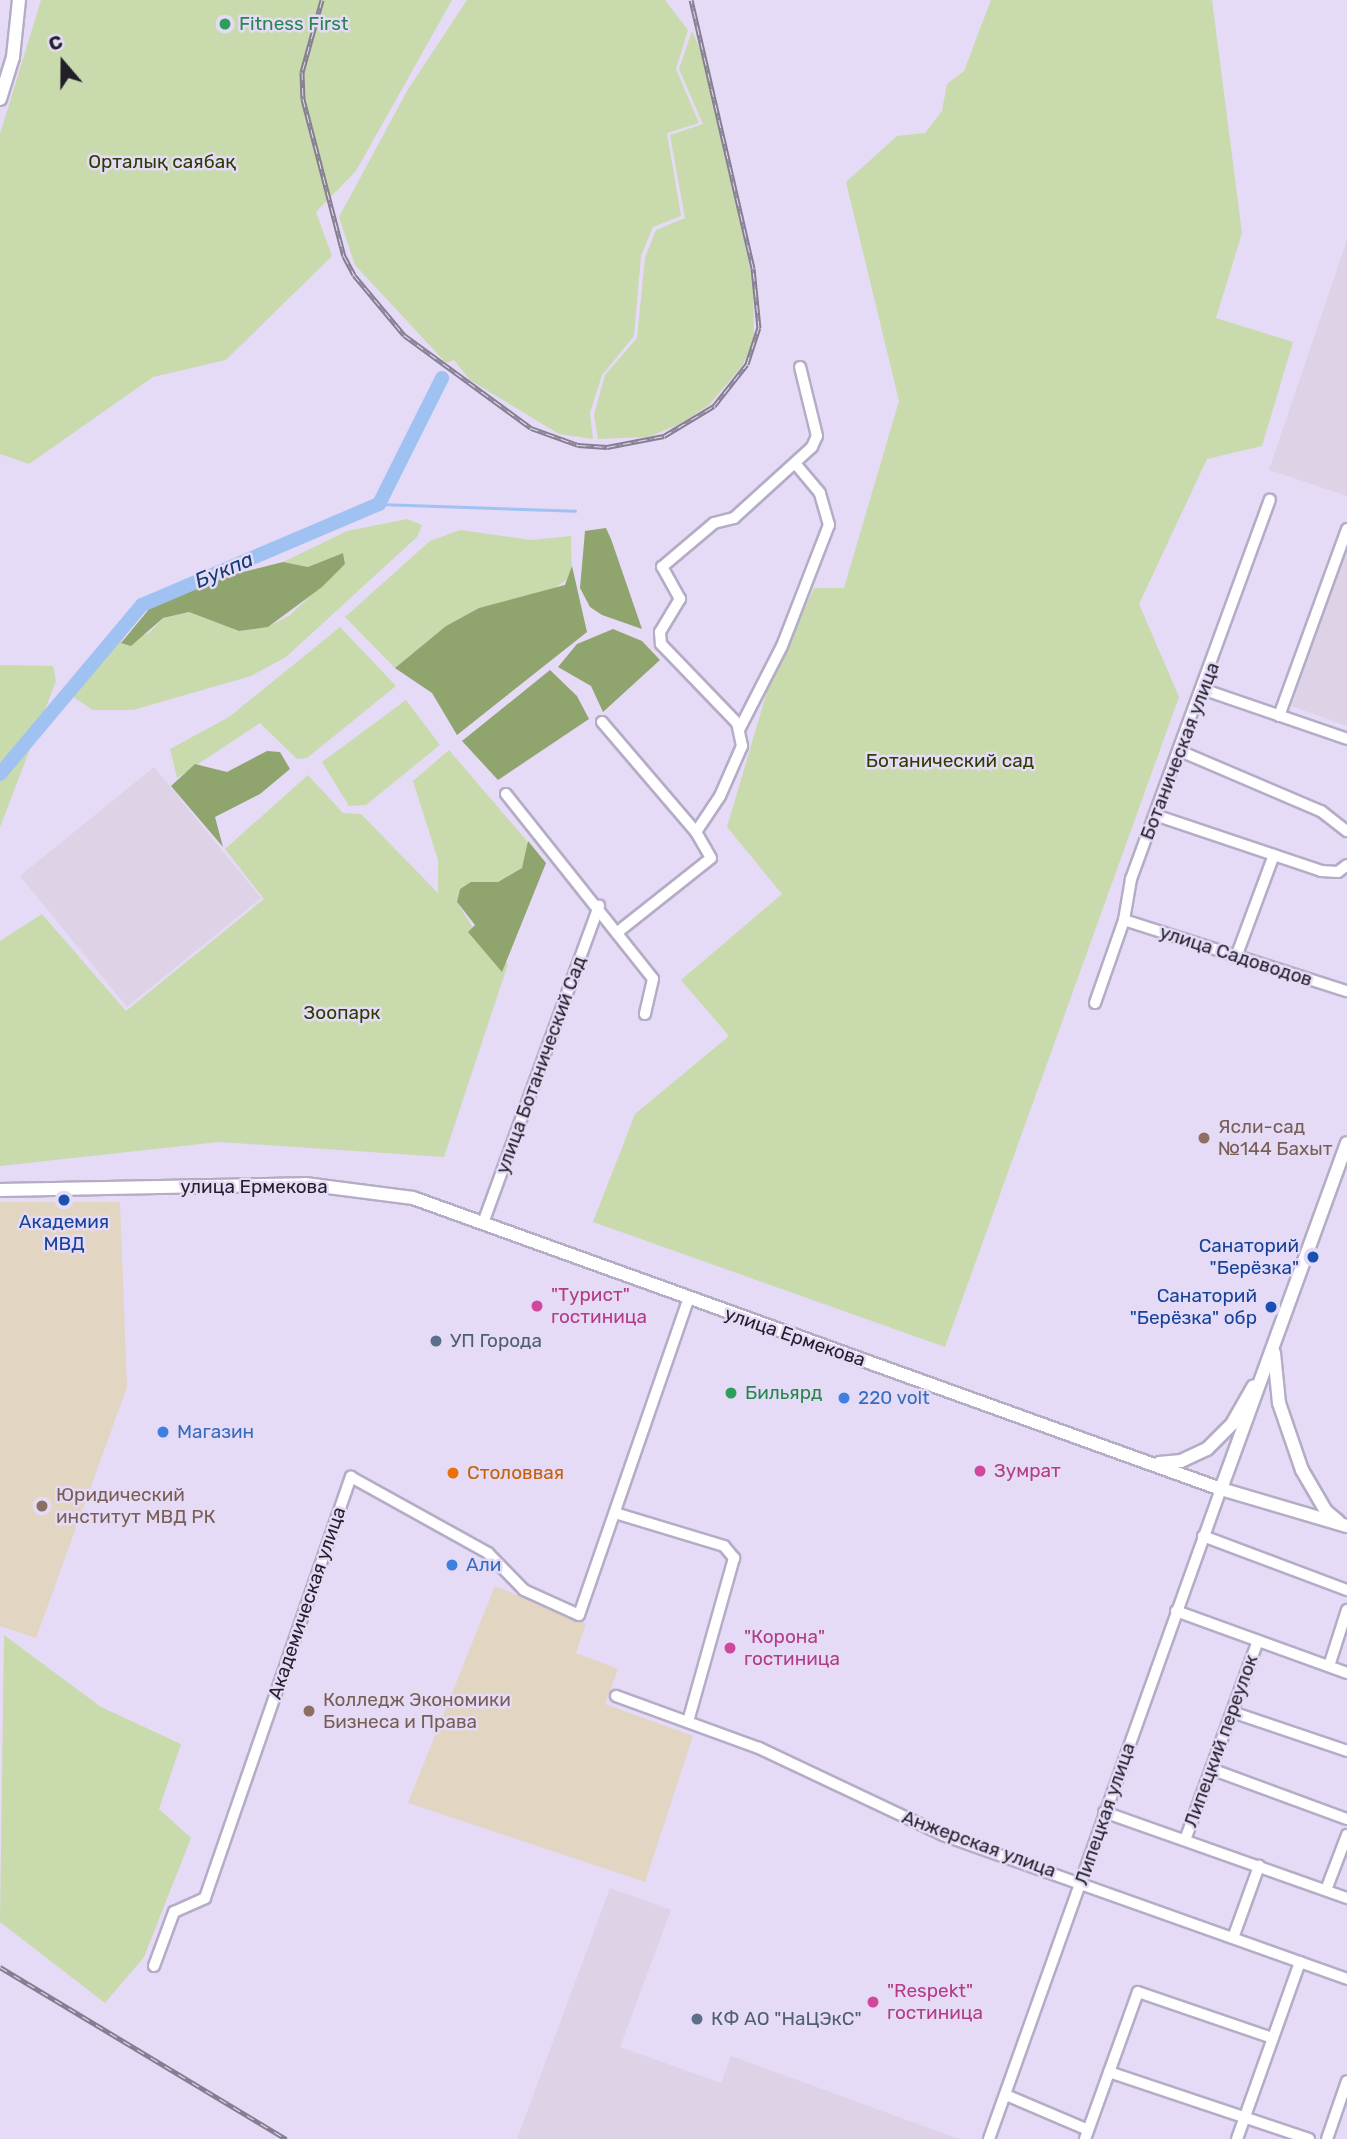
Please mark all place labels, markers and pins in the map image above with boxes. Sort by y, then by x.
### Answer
place label: Fitness First [239,13,348,35]
marker: Fitness First [217,16,233,32]
place label: Ясли-сад №144 Бахыт [1218,1116,1332,1160]
marker: Ясли-сад №144 Бахыт [1196,1130,1212,1146]
marker: Академия МВД [56,1192,72,1208]
place label: Академия МВД [19,1211,109,1255]
place label: Санаторий "Берёзка" [1199,1235,1299,1279]
marker: Санаторий "Берёзка" [1305,1249,1321,1265]
place label: "Турист" гостиница [551,1284,647,1328]
place label: Санаторий "Берёзка" обр [1130,1285,1257,1329]
marker: "Турист" гостиница [529,1298,545,1314]
marker: Санаторий "Берёзка" обр [1263,1299,1279,1315]
place label: УП Города [450,1330,542,1352]
marker: УП Города [428,1333,444,1349]
place label: Бильярд [745,1382,822,1404]
marker: Бильярд [723,1385,739,1401]
place label: 220 volt [858,1387,930,1409]
marker: 220 volt [836,1390,852,1406]
place label: Магазин [177,1421,254,1443]
marker: Магазин [155,1424,171,1440]
place label: Зумрат [994,1460,1061,1482]
place label: Столоввая [467,1462,564,1484]
marker: Зумрат [972,1463,988,1479]
marker: Столоввая [445,1465,461,1481]
place label: Юридический институт МВД РК [56,1484,216,1528]
marker: Юридический институт МВД РК [34,1498,50,1514]
place label: Али [466,1554,501,1576]
marker: Али [444,1557,460,1573]
place label: "Корона" гостиница [744,1626,840,1670]
marker: "Корона" гостиница [722,1640,738,1656]
place label: Колледж Экономики Бизнеса и Права [323,1689,511,1733]
marker: Колледж Экономики Бизнеса и Права [301,1703,317,1719]
place label: "Respekt" гостиница [887,1980,983,2024]
marker: "Respekt" гостиница [865,1994,881,2010]
place label: КФ АО "НаЦЭкС" [711,2008,862,2030]
marker: КФ АО "НаЦЭкС" [689,2011,705,2027]

